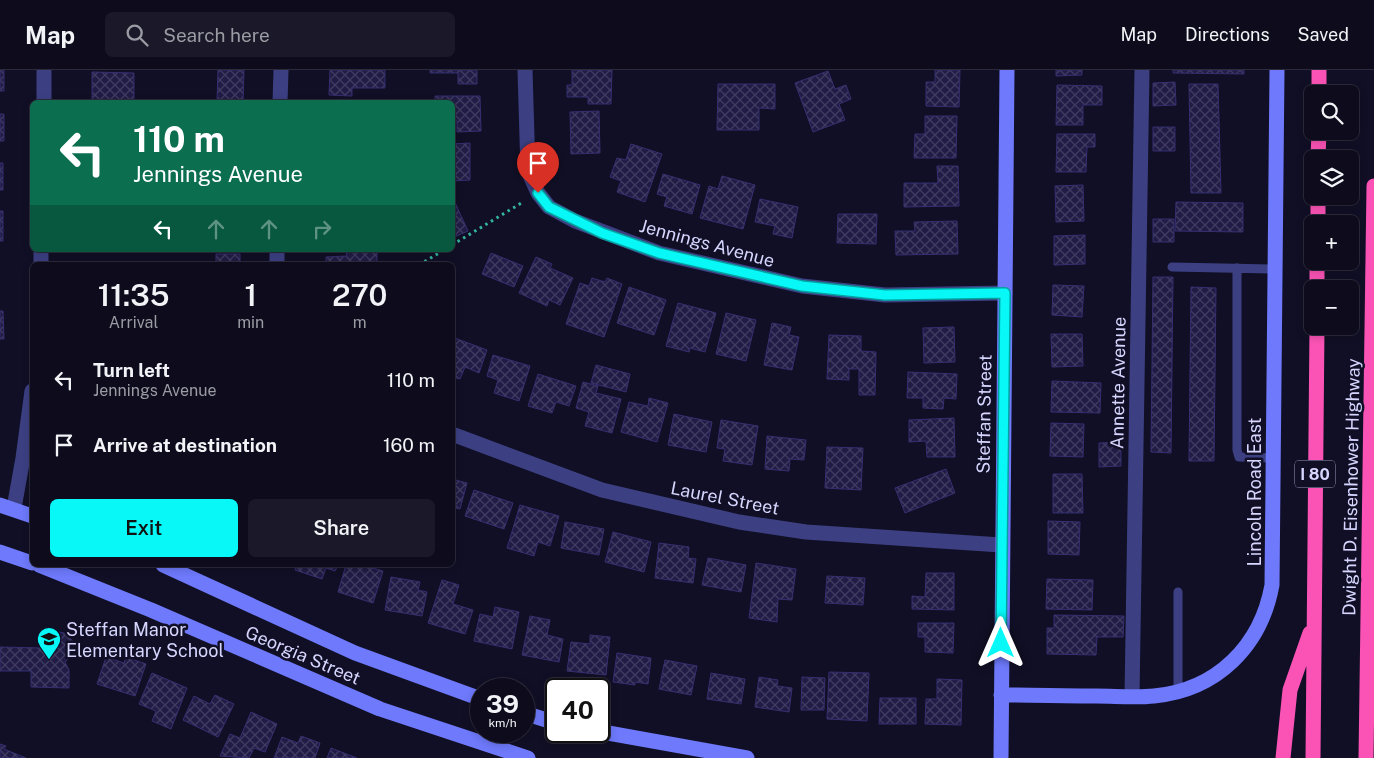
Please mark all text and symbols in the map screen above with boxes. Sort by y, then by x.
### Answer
search box [105,12,455,57]
text: Map [25,21,75,49]
icon: search [123,21,151,49]
text: Search here [163,24,270,46]
text: Map [1120,24,1157,45]
text: Directions [1185,24,1270,45]
text: Saved [1298,24,1349,45]
map controls [1304,85,1359,335]
button: search [1304,85,1359,140]
text: 110 m [133,119,225,160]
icon: left [50,120,115,185]
pin [517,142,559,193]
icon: arrive [524,149,552,177]
button: layers [1304,150,1359,205]
text: Jennings Avenue [133,161,303,187]
icon: left [149,215,177,243]
icon: ahead [202,215,230,243]
icon: ahead [255,215,283,243]
icon: right [308,215,336,243]
street label: Jennings Avenue [637,215,777,271]
button: + [1304,215,1359,270]
text: 11:35 [98,277,169,313]
text: 1 [244,277,257,313]
text: 270 [332,277,387,313]
button: − [1304,280,1359,335]
text: Arrival [109,313,158,332]
text: min [237,313,264,332]
text: m [353,313,367,332]
street label: Annette Avenue [1106,317,1130,449]
street label: Steffan Street [972,354,996,474]
street label: Dwight D. Eisenhower Highway [1338,358,1364,616]
text: Turn left [93,359,170,381]
icon: left [50,366,78,394]
text: 110 m [387,369,435,391]
text: Jennings Avenue [93,381,217,400]
street label: Lincoln Road East [1244,417,1265,567]
icon: arrive [50,431,78,459]
text: Arrive at destination [93,434,277,456]
text: 160 m [383,434,435,456]
road number: I 80 [1295,460,1335,488]
street label: Laurel Street [669,477,781,519]
button: Exit [50,499,238,557]
button: Share [248,499,435,557]
position arrow [974,616,1026,668]
place label: Steffan Manor Elementary School [66,619,224,661]
street label: Georgia Street [242,621,364,689]
school or university icon: Steffan Manor Elementary School [36,626,62,660]
speed limit sign: 40 [545,678,610,743]
text: 39 [486,689,519,719]
text: km/h [488,716,517,730]

